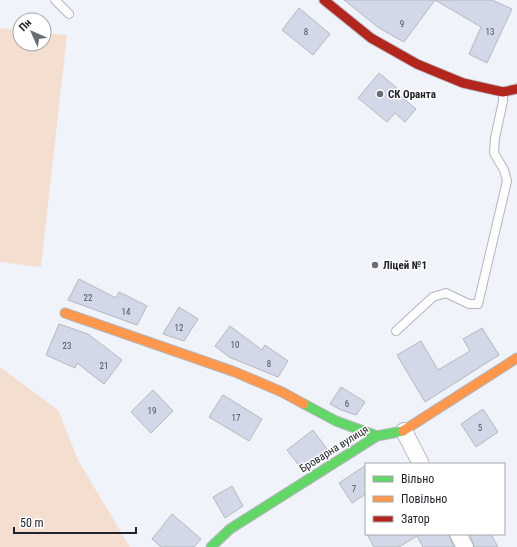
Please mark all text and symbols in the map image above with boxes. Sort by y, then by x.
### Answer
north arrow [12,12,52,52]
text: Пн [16,16,34,34]
house number: 9 [400,19,404,29]
house number: 8 [304,27,308,37]
house number: 13 [486,27,494,37]
place label: СК Оранта [388,88,436,101]
marker: СК Оранта [375,89,385,99]
place label: Ліцей №1 [383,259,427,272]
marker: Ліцей №1 [370,260,380,270]
house number: 22 [84,293,93,303]
house number: 14 [122,307,131,317]
house number: 12 [175,323,184,333]
house number: 10 [231,340,239,350]
house number: 23 [63,341,71,351]
house number: 8 [267,359,271,369]
house number: 21 [100,361,108,371]
house number: 6 [345,399,349,409]
house number: 19 [148,406,156,416]
house number: 17 [232,413,241,423]
street label: Броварна вулиця [297,423,371,475]
house number: 5 [478,423,483,433]
legend [365,463,505,535]
text: Вільно [401,472,434,486]
house number: 7 [352,484,357,494]
text: Повільно [401,492,447,506]
scale bar [14,509,136,535]
text: Затор [401,512,430,526]
text: 50 m [20,516,44,530]

